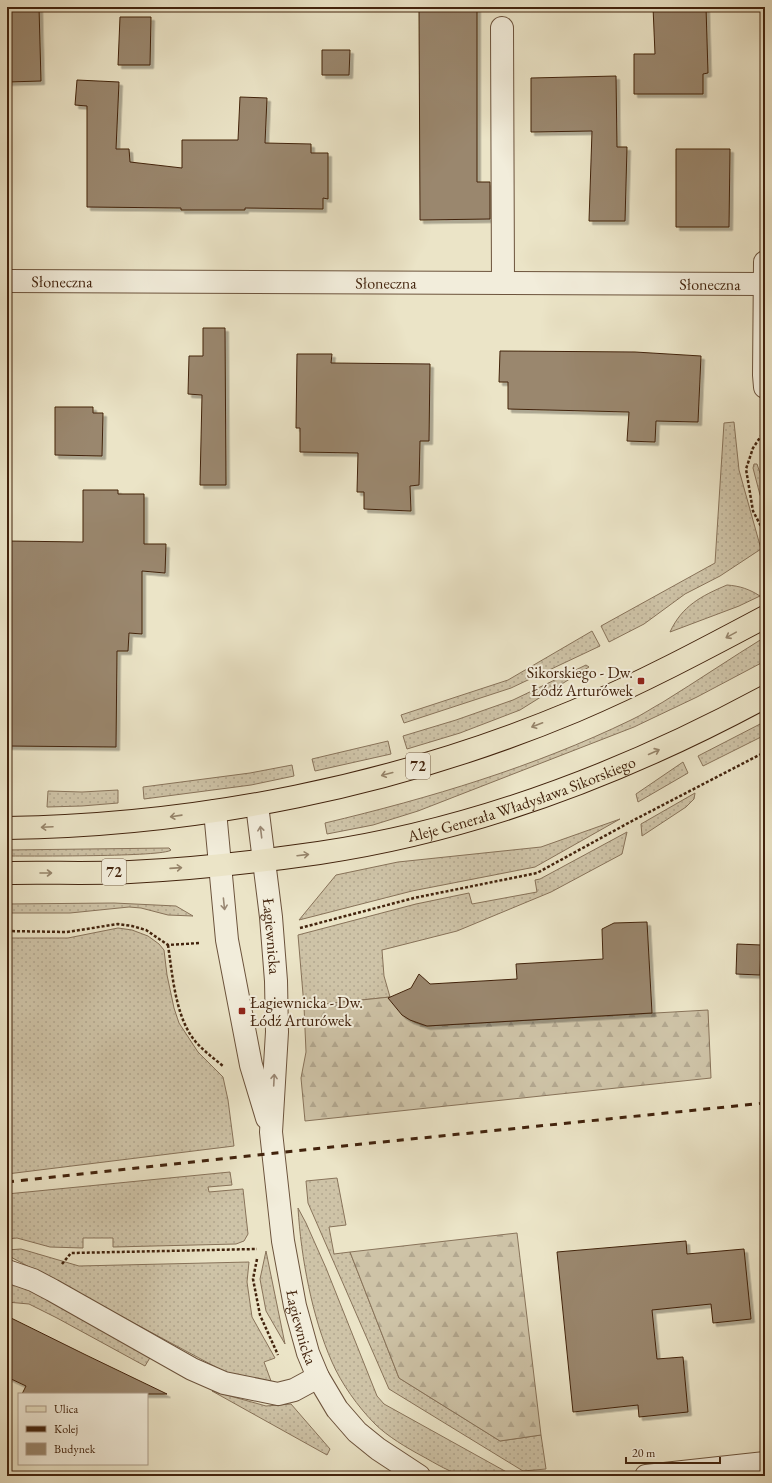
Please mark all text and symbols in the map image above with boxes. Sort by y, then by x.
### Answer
street label: Słoneczna [31,271,93,292]
street label: Słoneczna [355,272,417,294]
street label: Słoneczna [679,274,741,295]
one-way arrow [725,632,737,640]
place label: Sikorskiego - Dw. Łódź Arturówek [527,662,633,701]
marker: Sikorskiego - Dw. Łódź Arturówek [636,676,646,686]
one-way arrow [532,721,544,729]
one-way arrow [647,748,659,755]
street label: Aleje Generała Władysława Sikorskiego [404,751,639,847]
road number: 72 [406,753,430,779]
one-way arrow [381,771,394,778]
one-way arrow [170,812,183,820]
one-way arrow [41,823,54,831]
one-way arrow [257,826,265,839]
one-way arrow [296,851,309,859]
road number: 72 [102,859,126,885]
one-way arrow [169,865,182,872]
one-way arrow [39,869,52,876]
one-way arrow [220,897,227,910]
street label: Łagiewnicka [258,897,285,976]
place label: Łagiewnicka - Dw. Łódź Arturówek [250,992,363,1031]
marker: Łagiewnicka - Dw. Łódź Arturówek [237,1006,247,1016]
one-way arrow [271,1074,278,1087]
street label: Łagiewnicka [281,1288,322,1368]
legend [18,1393,148,1465]
text: Ulica [54,1401,78,1417]
text: Kolej [54,1421,78,1437]
scale bar [626,1439,720,1465]
text: Budynek [54,1441,96,1457]
text: 20 m [632,1445,656,1461]

